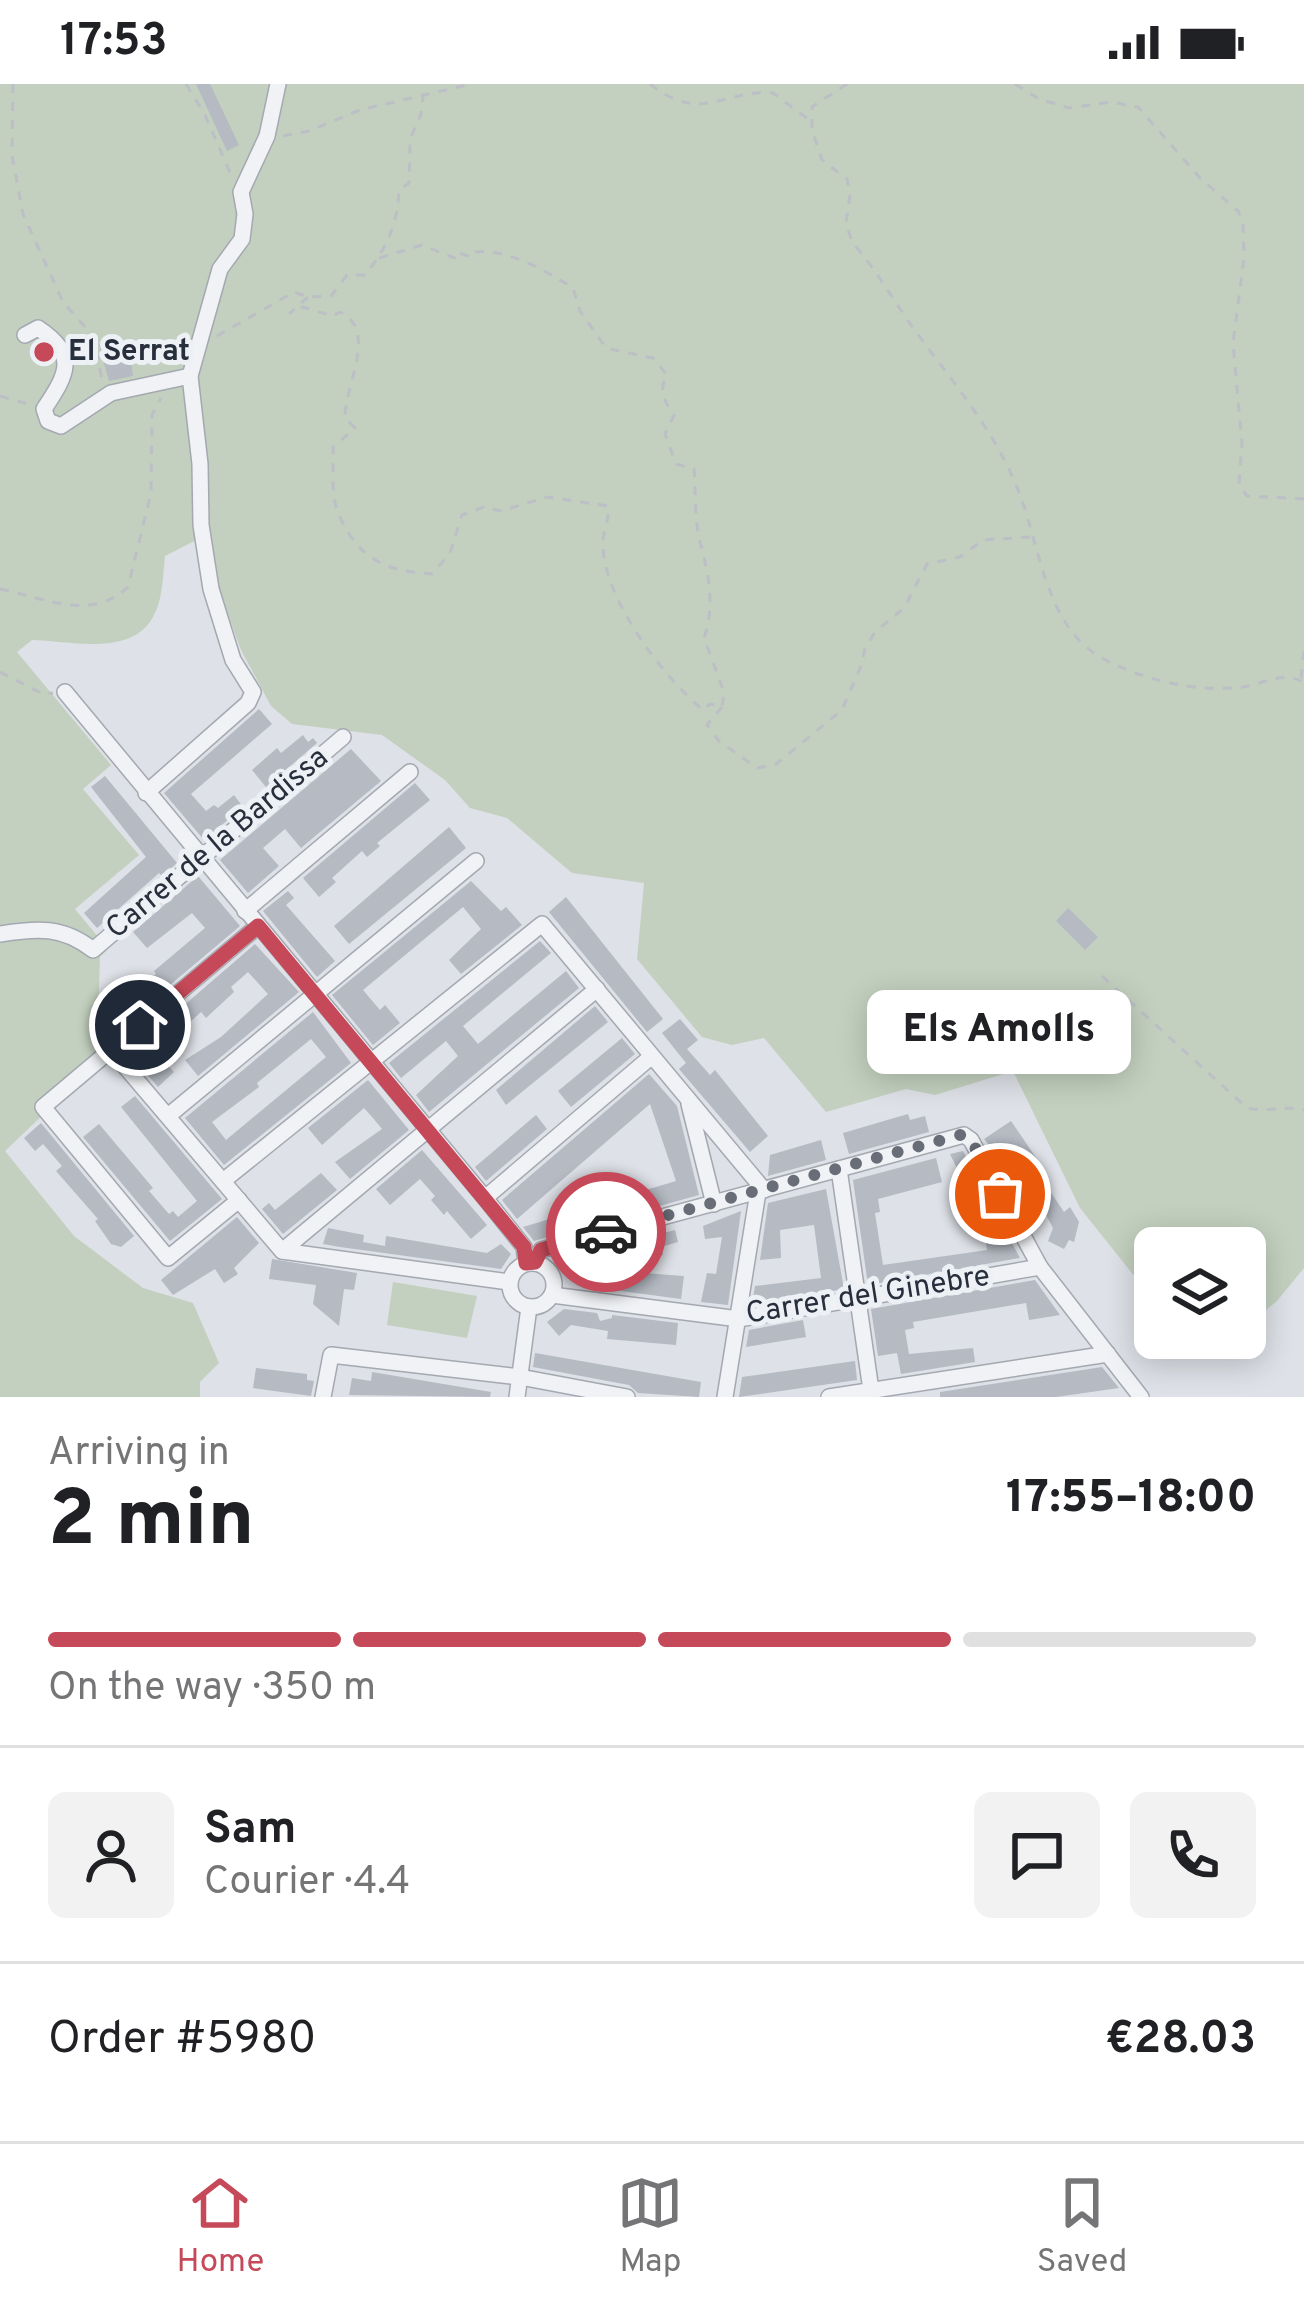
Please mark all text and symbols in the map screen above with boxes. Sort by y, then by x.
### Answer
text: 17:53 [60,14,168,71]
place label: El Serrat [68,334,190,371]
marker: El Serrat [31,339,57,365]
street label: Carrer de la Bardissa [99,740,337,948]
pin [89,974,191,1076]
callout: Els Amolls [868,990,1132,1074]
icon: home [107,992,173,1058]
text: Els Amolls [903,1007,1095,1056]
pin [949,1143,1051,1245]
icon: bag [967,1161,1033,1227]
courier [546,1172,666,1292]
icon: car [573,1199,639,1265]
map controls [1134,1227,1266,1359]
button: layers [1134,1227,1266,1359]
street label: Carrer del Ginebre [743,1258,993,1334]
text: Arriving in [48,1430,230,1479]
text: 17:55–18:00 [1006,1471,1256,1528]
text: 2 min [48,1474,254,1573]
text: On the way · 350 m [48,1665,376,1714]
button: person [48,1792,174,1918]
button: chat [974,1792,1100,1918]
button: phone [1130,1792,1256,1918]
text: Sam [204,1802,296,1859]
text: Courier · 4.4 [204,1859,410,1908]
text: Order #5980 [48,2012,316,2069]
text: €28.03 [1105,2012,1256,2069]
tab: Home [177,2170,264,2284]
tab: Map [617,2170,683,2284]
tab: Saved [1037,2170,1127,2284]

